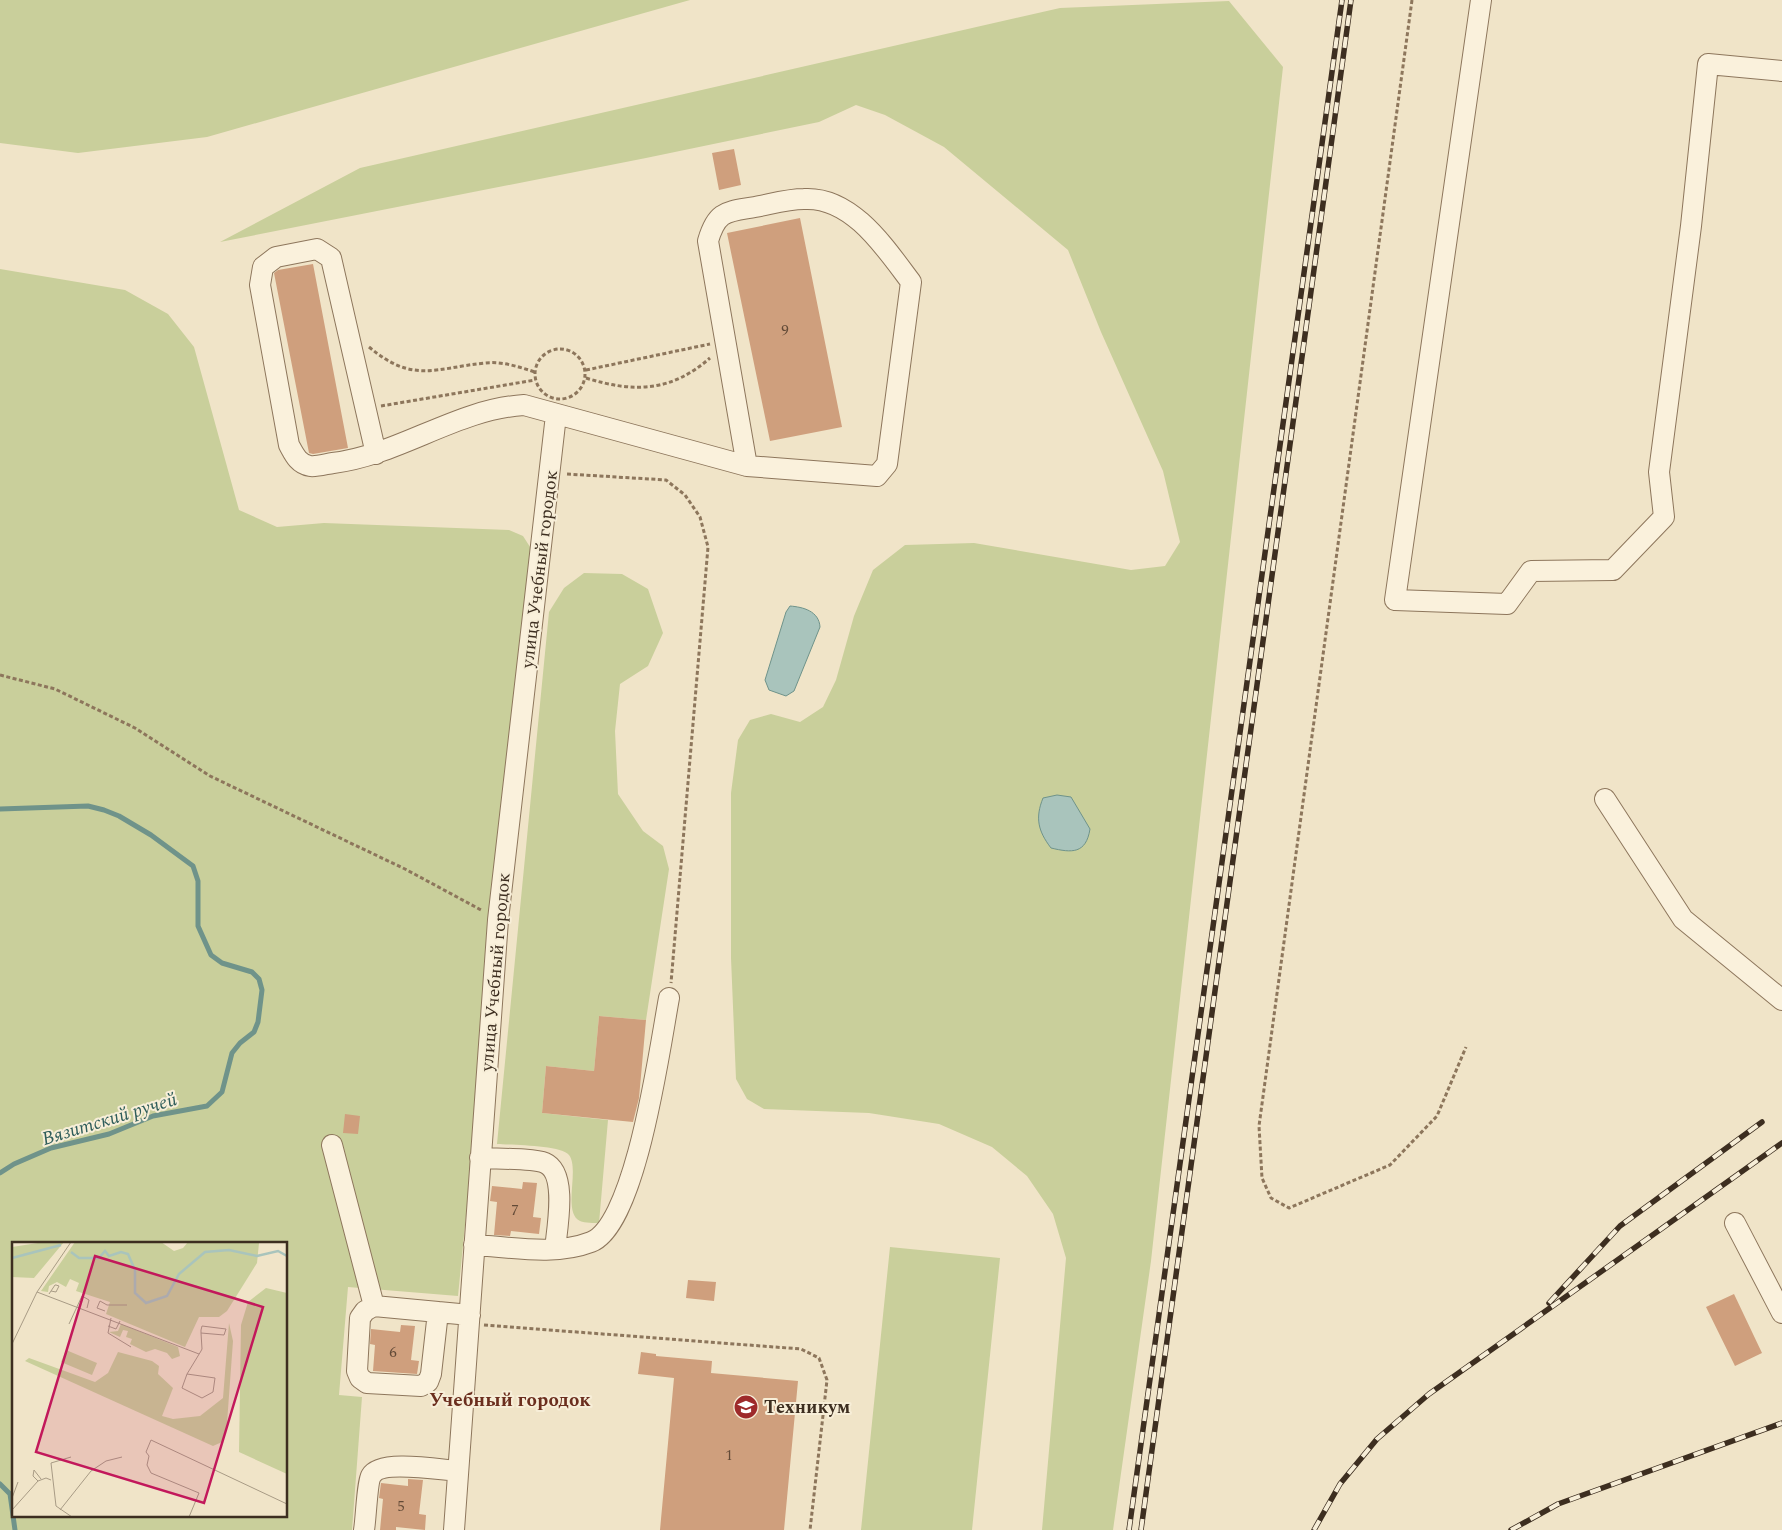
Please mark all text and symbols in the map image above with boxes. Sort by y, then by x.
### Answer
house number: 9 [781,319,789,342]
street label: улица Учебный городок [514,468,565,671]
street label: улица Учебный городок [473,872,518,1074]
water label: Вязитский ручей [38,1085,181,1154]
house number: 7 [511,1199,519,1222]
inset map [12,1242,288,1518]
house number: 6 [389,1341,397,1364]
district label: Учебный городок [429,1386,591,1415]
school or university icon: Техникум [733,1394,759,1420]
place label: Техникум [764,1394,850,1421]
house number: 1 [725,1444,733,1467]
house number: 5 [397,1495,405,1518]

